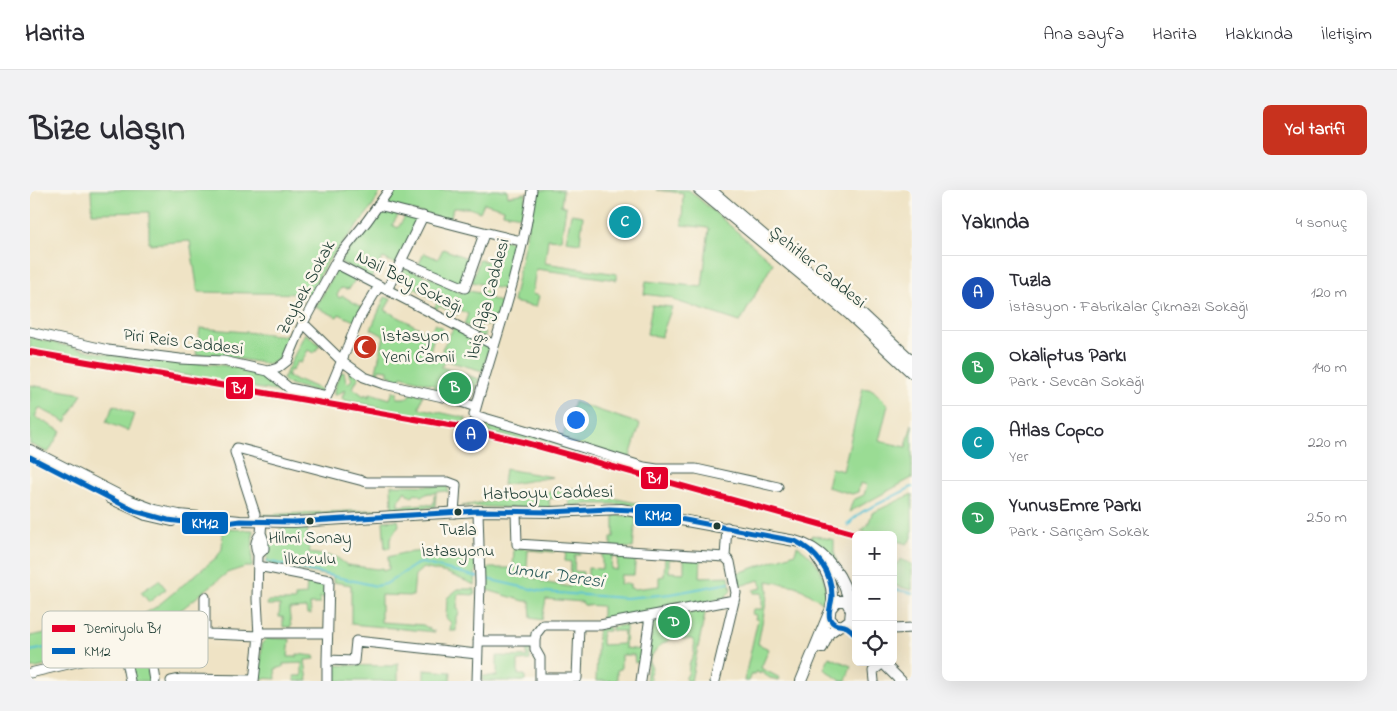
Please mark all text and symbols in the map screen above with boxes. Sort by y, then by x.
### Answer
text: Harita [25,17,85,52]
text: Ana sayfa [1043,22,1124,48]
text: Harita [1152,22,1197,48]
text: Hakkında [1225,22,1293,48]
text: İletişim [1321,22,1372,48]
text: Bize ulaşın [30,105,185,156]
button: Yol tarifi [1263,105,1367,155]
pin: C [609,203,641,241]
text: Yakında [962,208,1029,238]
text: 4 sonuç [1296,211,1347,235]
street label: Şehitler Caddesi [763,220,871,316]
street label: Zeybek Sokak [271,236,343,340]
street label: İbiş Ağa Caddesi [460,236,519,363]
street label: Nail Bey Sokağı [351,245,467,322]
text: Tuzla [1009,268,1051,295]
text: A [973,281,983,305]
text: 120 m [1311,281,1347,305]
text: İstasyon · Fabrikalar Çıkmazı Sokağı [1009,295,1248,319]
street label: Piri Reis Caddesi [121,323,245,363]
place label: İstasyon Yeni Camii [382,324,455,371]
mosque icon: İstasyon Yeni Camii [352,334,378,360]
text: Okaliptus Parkı [1009,343,1126,370]
text: B [973,356,983,380]
text: 140 m [1312,356,1347,380]
pin: B [439,369,471,407]
text: Park · Sevcan Sokağı [1009,370,1144,394]
line badge: B1 [225,376,254,400]
text: B1 [231,379,246,400]
your location [563,407,589,433]
pin: A [455,416,487,454]
text: Atlas Copco [1009,418,1104,445]
text: C [974,431,982,455]
text: 220 m [1308,431,1347,455]
text: Yer [1009,445,1028,469]
line badge: B1 [640,466,669,490]
text: B1 [646,469,661,490]
street label: Hatboyu Caddesi [483,480,613,508]
text: YunusEmre Parkı [1009,493,1142,520]
line badge: KM12 [634,503,682,527]
text: KM12 [645,506,671,527]
text: D [972,506,984,530]
text: 250 m [1307,506,1347,530]
marker: Tuzla İstasyonu [453,507,463,517]
line badge: KM12 [181,511,229,535]
text: KM12 [192,514,218,535]
marker: Hilmi Sonay İlkokulu [305,516,315,526]
place label: Tuzla İstasyonu [421,518,495,565]
text: Park · Sarıçam Sokak [1009,520,1149,544]
unlabelled marker [712,521,722,531]
place label: Hilmi Sonay İlkokulu [268,526,352,572]
map controls [852,531,897,666]
button: + [852,531,897,576]
water label: Umur Deresi [505,556,607,596]
button: − [852,576,897,621]
pin: D [658,603,690,641]
legend [42,611,208,668]
text: Demiryolu B1 [83,619,162,641]
button: locate [852,621,897,666]
text: KM12 [84,642,111,663]

